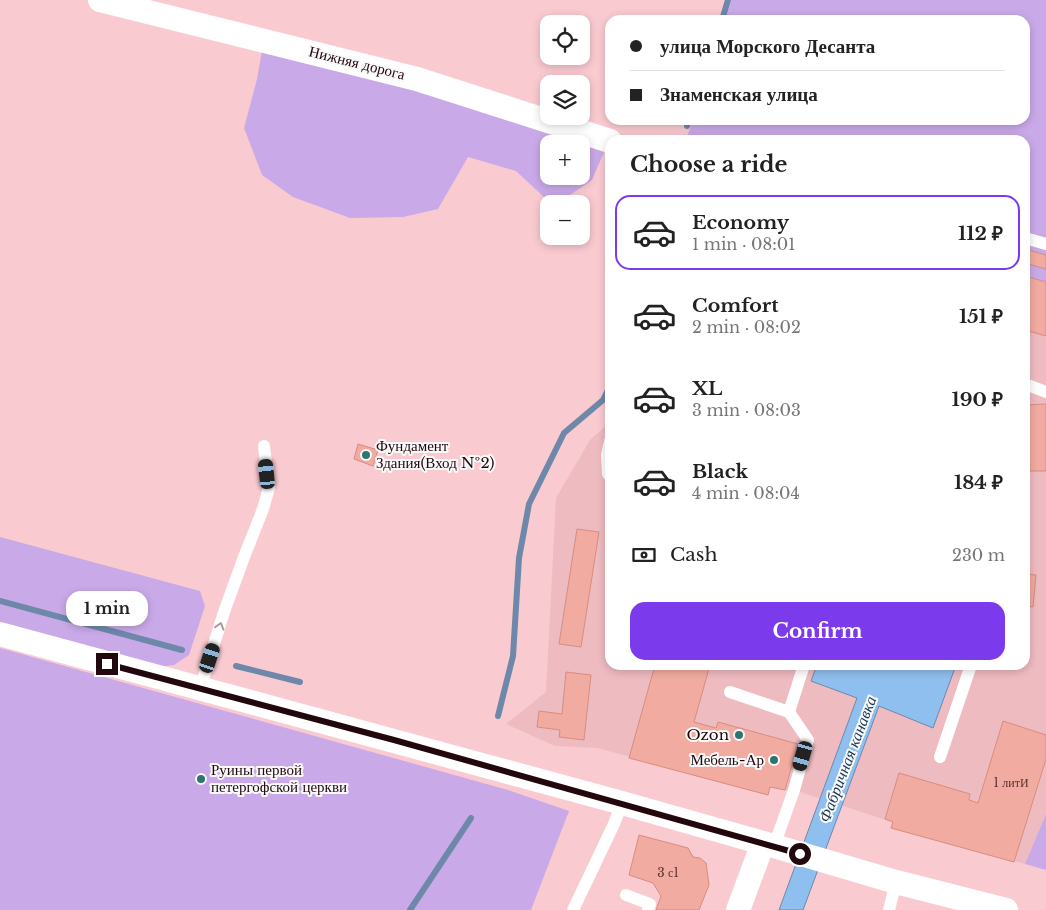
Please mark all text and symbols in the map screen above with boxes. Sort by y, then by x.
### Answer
map controls [540,15,590,245]
button: locate [540,15,590,65]
text: улица Морского Десанта [660,35,875,58]
street label: Нижняя дорога [307,41,407,84]
button: layers [540,75,590,125]
text: Знаменская улица [660,83,818,106]
button: + [540,135,590,185]
text: Choose a ride [630,151,787,178]
button: − [540,195,590,245]
icon: car [632,210,677,255]
text: Economy [692,211,789,234]
text: 112 ₽ [958,222,1003,245]
text: 1 min · 08:01 [692,234,795,254]
icon: car [632,293,677,338]
text: Comfort [692,294,779,317]
text: 151 ₽ [959,305,1003,328]
text: 2 min · 08:02 [692,317,801,337]
icon: car [632,376,677,421]
text: XL [692,377,722,400]
text: 190 ₽ [951,388,1003,411]
text: 3 min · 08:03 [692,400,801,420]
place label: Фундамент Здания(Вход №2) [376,436,495,472]
marker: Фундамент Здания(Вход №2) [360,449,372,461]
car [257,458,276,490]
icon: car [632,459,677,504]
text: Black [692,460,748,483]
text: 184 ₽ [954,471,1003,494]
text: 4 min · 08:04 [692,483,800,503]
icon: cash [630,541,658,569]
text: Cash [670,543,717,566]
text: 230 m [952,545,1005,565]
callout: 1 min [66,592,148,626]
text: 1 min [84,598,130,618]
button: Confirm [630,602,1005,660]
one-way arrow [214,622,224,631]
car [198,641,221,675]
route end [96,653,118,675]
water label: Фабричная канавка [814,693,880,825]
place label: Ozon [686,725,729,744]
marker: Ozon [733,729,745,741]
car [791,740,814,772]
place label: Мебель-Ар [691,750,764,769]
marker: Мебель-Ар [768,754,780,766]
place label: Руины первой петергофской церкви [211,760,347,796]
marker: Руины первой петергофской церкви [195,773,207,785]
house number: 1 литИ [993,775,1029,790]
route start [789,843,811,865]
house number: 3 с1 [657,865,679,880]

